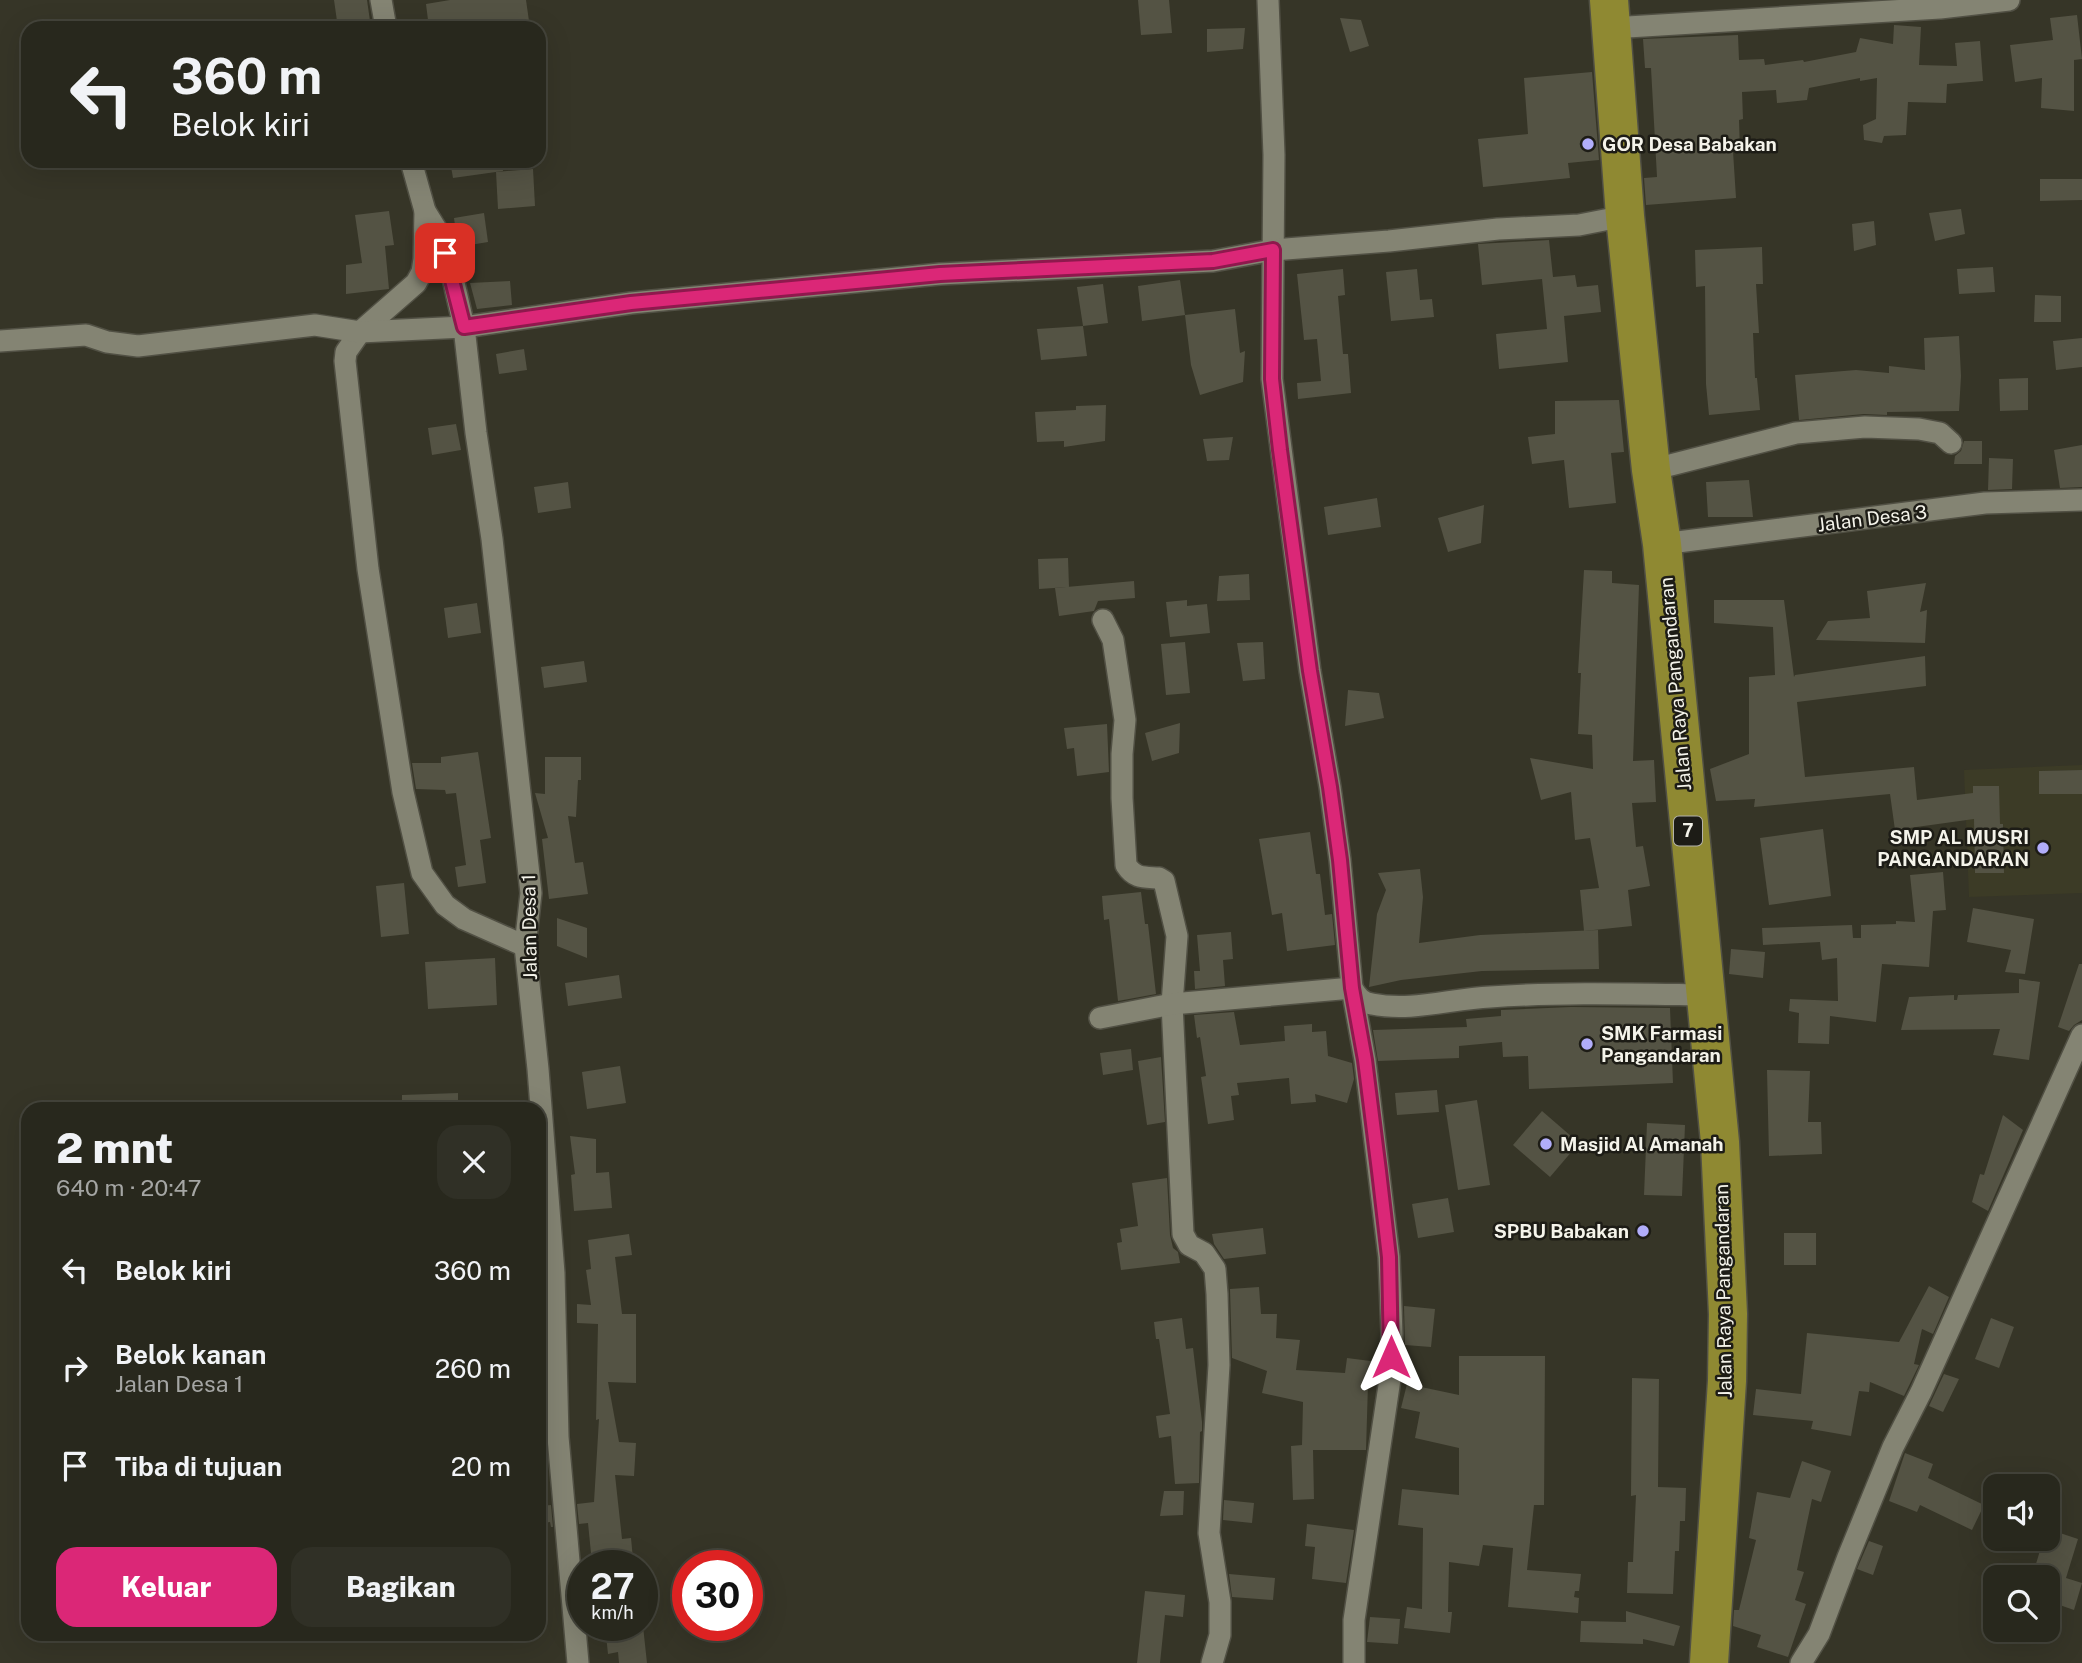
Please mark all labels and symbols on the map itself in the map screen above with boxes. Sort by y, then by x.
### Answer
place label: GOR Desa Babakan [1602,133,1777,155]
marker: GOR Desa Babakan [1580,136,1596,152]
pin [415,223,475,283]
street label: Jalan Desa 3 [1816,500,1928,536]
street label: Jalan Raya Pangandaran [1655,576,1695,792]
road number: 7 [1674,816,1702,846]
place label: SMP AL MUSRI PANGANDARAN [1877,826,2029,870]
marker: SMP AL MUSRI PANGANDARAN [2035,840,2051,856]
street label: Jalan Desa 1 [517,874,541,980]
place label: SMK Farmasi Pangandaran [1601,1022,1722,1066]
marker: SMK Farmasi Pangandaran [1579,1036,1595,1052]
place label: Masjid Al Amanah [1560,1133,1724,1155]
marker: Masjid Al Amanah [1538,1136,1554,1152]
street label: Jalan Raya Pangandaran [1710,1184,1736,1398]
place label: SPBU Babakan [1494,1220,1629,1242]
marker: SPBU Babakan [1635,1223,1651,1239]
position arrow [1354,1320,1428,1394]
speed limit sign: 30 [672,1550,763,1641]

